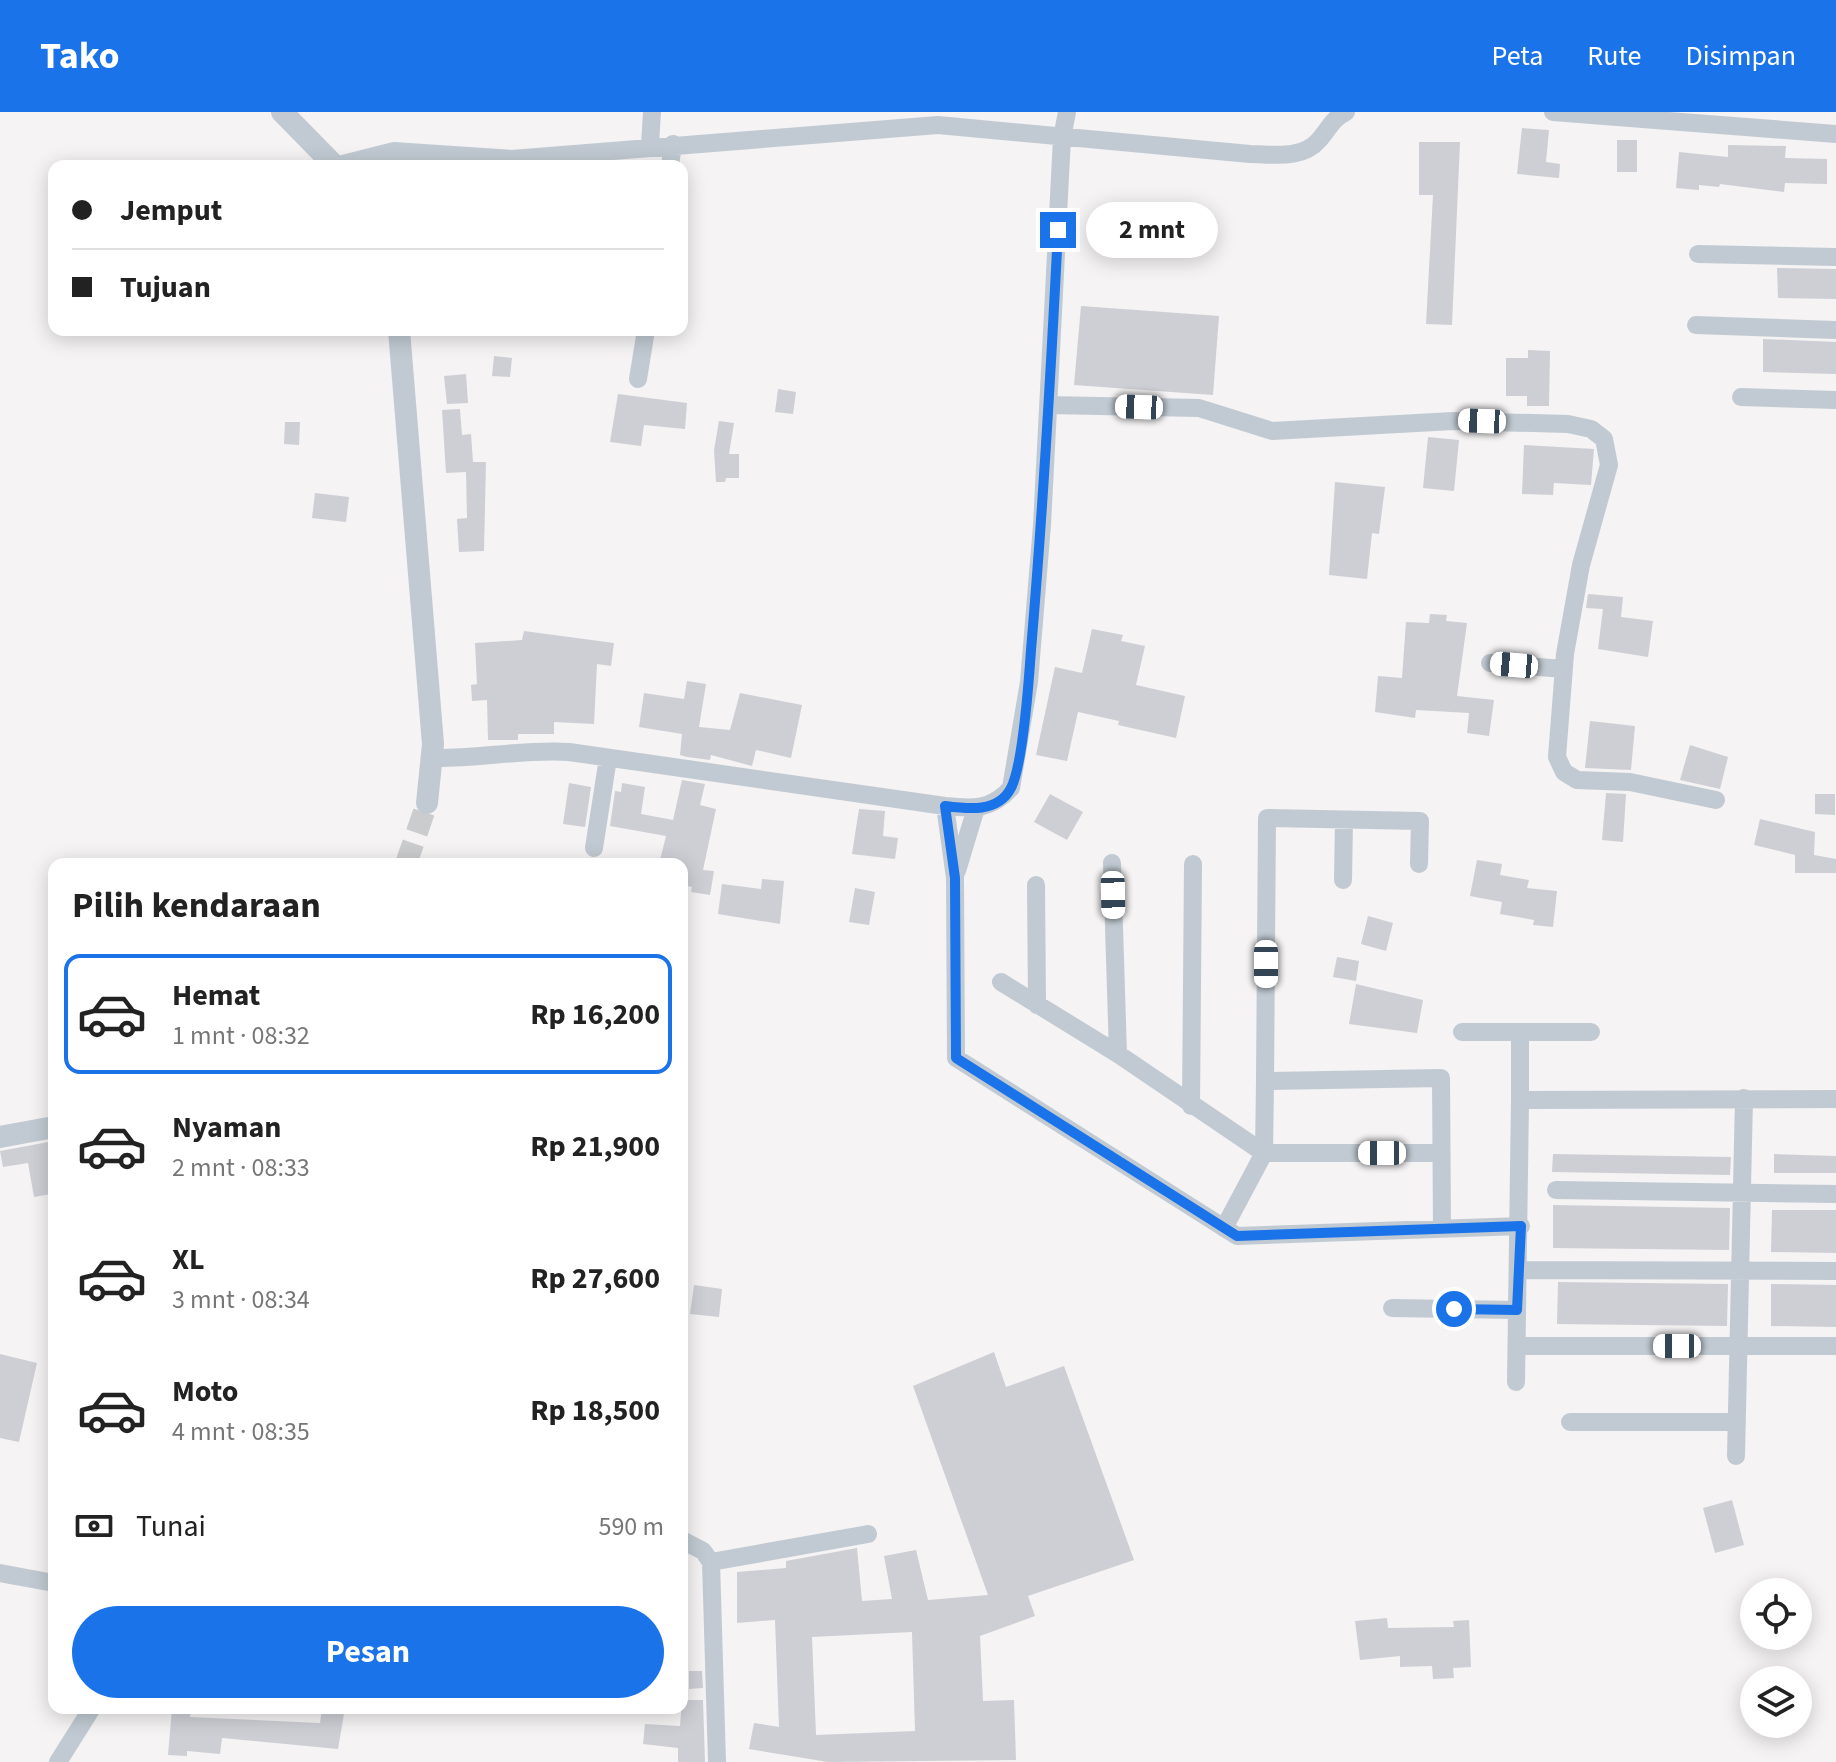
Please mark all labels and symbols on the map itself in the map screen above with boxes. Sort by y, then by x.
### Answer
callout: 2 mnt [1086,202,1218,258]
route end [1040,212,1076,248]
car [1115,394,1163,420]
car [1458,408,1506,434]
car [1489,651,1539,679]
car [1101,871,1125,919]
car [1254,940,1278,988]
car [1358,1141,1406,1165]
route start [1436,1291,1472,1327]
car [1653,1334,1701,1358]

